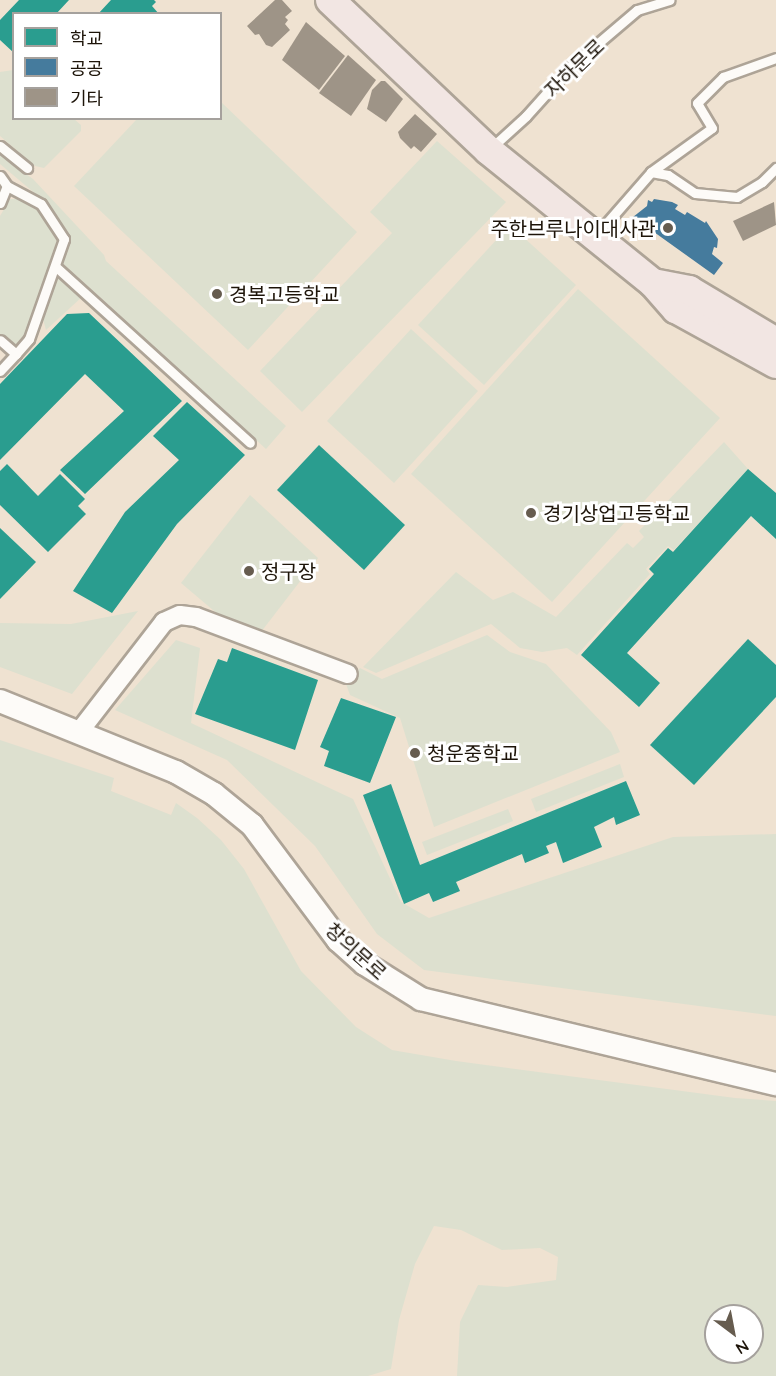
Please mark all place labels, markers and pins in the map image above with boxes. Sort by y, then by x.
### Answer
place label: 주한브루나이대사관 [490,216,656,240]
marker: 주한브루나이대사관 [661,221,675,235]
place label: 경복고등학교 [229,282,339,306]
marker: 경복고등학교 [210,287,224,301]
place label: 경기상업고등학교 [543,501,690,525]
marker: 경기상업고등학교 [524,506,538,520]
place label: 정구장 [261,559,316,583]
marker: 정구장 [242,564,256,578]
place label: 청운중학교 [427,741,519,765]
marker: 청운중학교 [408,746,422,760]

